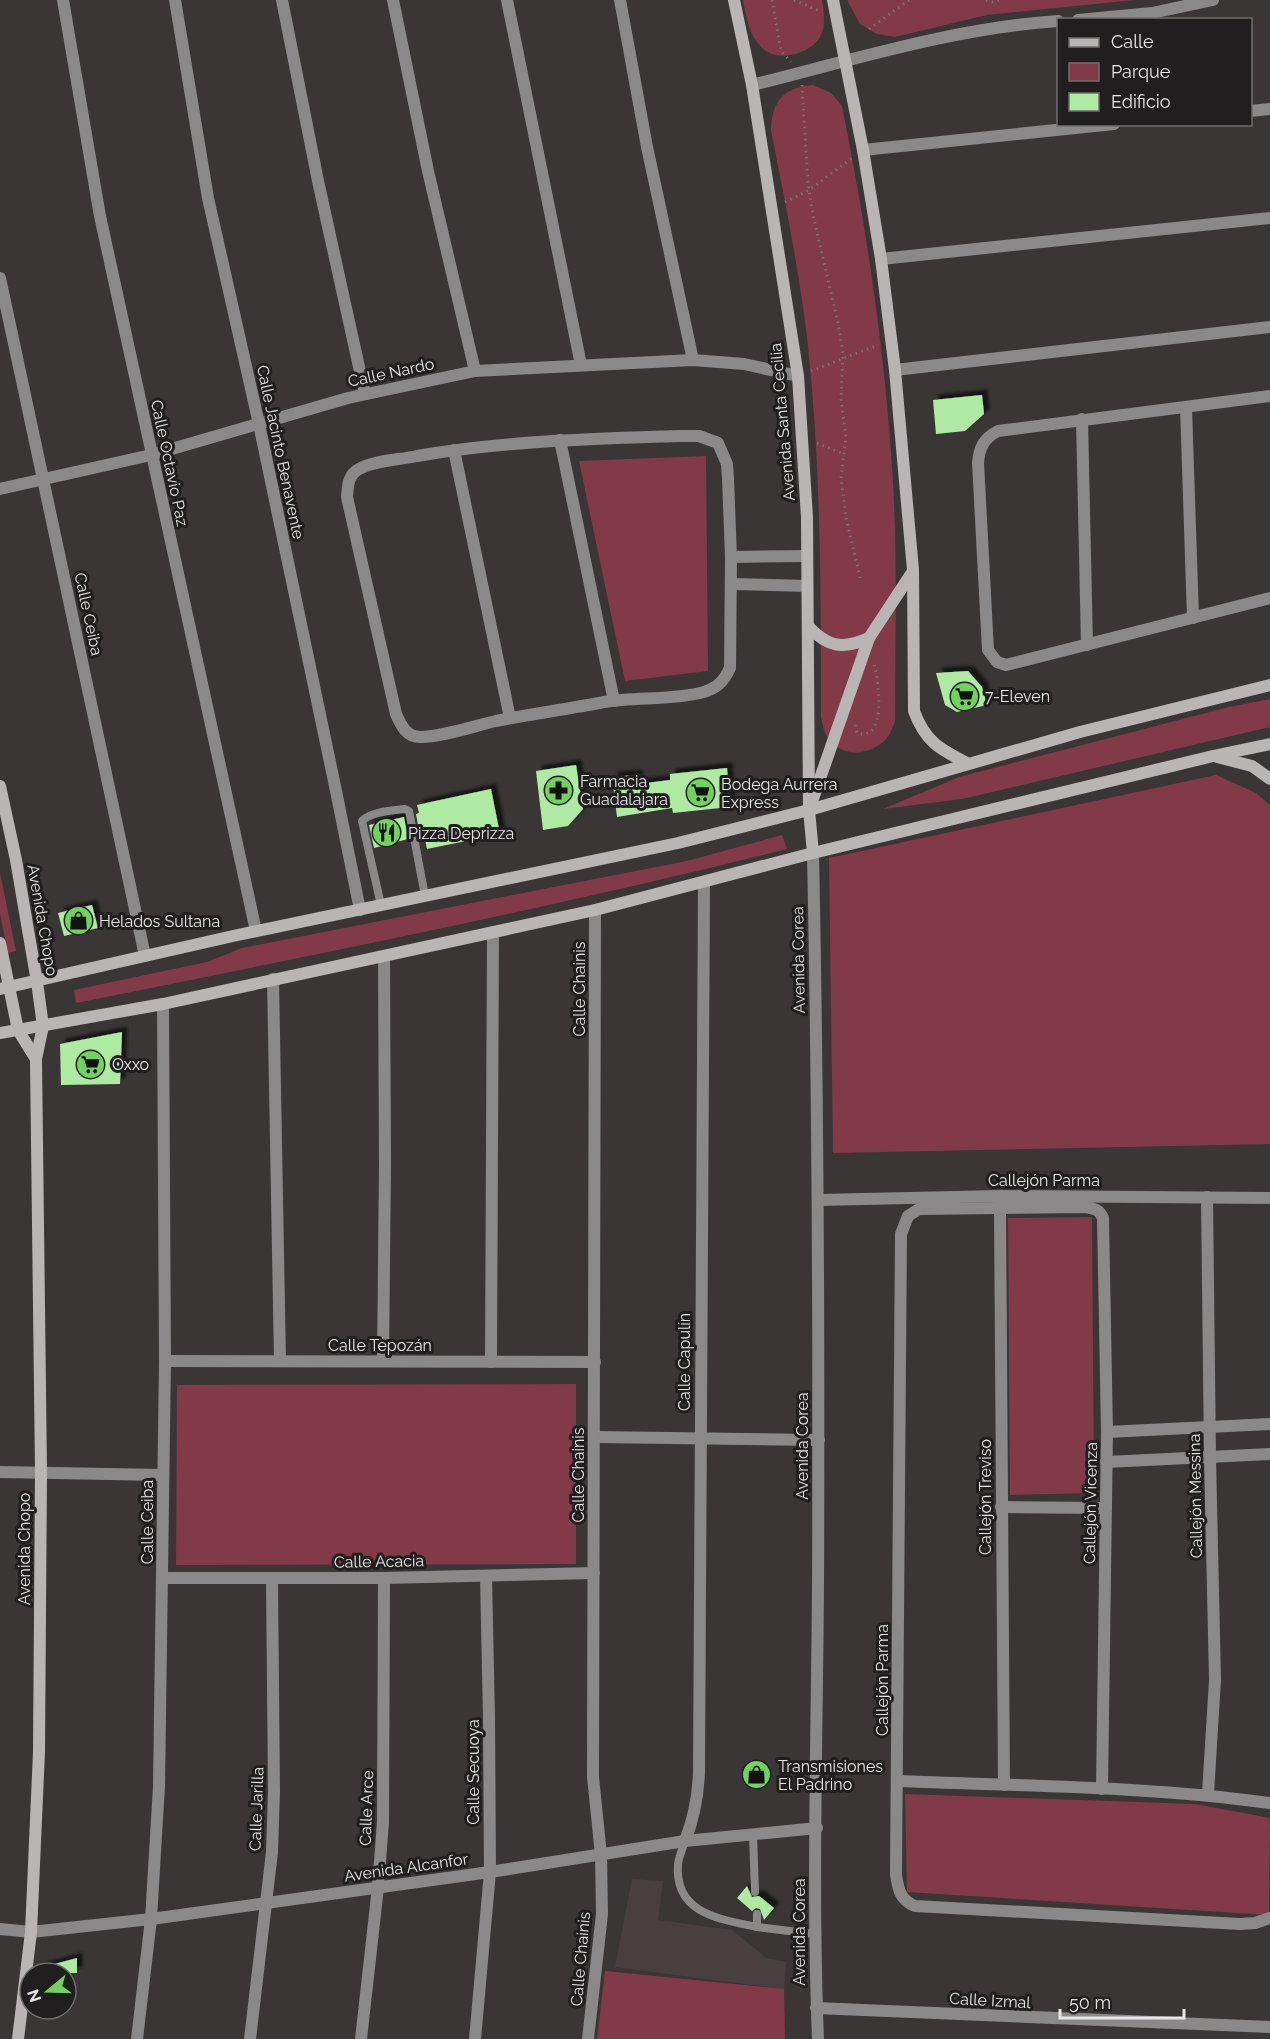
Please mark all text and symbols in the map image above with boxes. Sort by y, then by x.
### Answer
legend [1057,18,1252,126]
text: Calle [1111,31,1154,52]
text: Parque [1111,61,1171,82]
text: Edificio [1111,91,1171,112]
street label: Avenida Santa Cecilia [766,342,799,502]
street label: Calle Nardo [346,354,436,391]
street label: Calle Jacinto Benavente [253,363,308,541]
street label: Calle Octavio Paz [147,398,192,528]
street label: Calle Ceiba [70,571,107,657]
supermarket icon: 7-Eleven [948,680,980,712]
place label: 7-Eleven [985,687,1050,706]
place label: Farmacia Guadalajara [580,772,668,809]
pharmacy icon: Farmacia Guadalajara [543,774,575,806]
place label: Bodega Aurrera Express [721,775,838,812]
supermarket icon: Bodega Aurrera Express [684,777,716,809]
restaurant icon: Pizza Deprizza [371,817,403,849]
place label: Pizza Deprizza [408,824,514,843]
street label: Avenida Chopo [23,863,62,977]
shop icon: Helados Sultana [62,905,94,937]
street label: Avenida Corea [788,906,809,1014]
place label: Helados Sultana [99,912,220,931]
street label: Calle Chainis [570,941,589,1036]
supermarket icon: Oxxo [75,1048,107,1080]
place label: Oxxo [112,1055,149,1074]
street label: Callejón Parma [988,1171,1100,1190]
street label: Calle Capulín [675,1313,694,1411]
street label: Calle Tepozán [328,1336,432,1355]
street label: Avenida Corea [793,1392,812,1500]
street label: Calle Chainis [569,1427,588,1522]
street label: Callejón Messina [1185,1434,1206,1558]
street label: Callejón Treviso [976,1439,995,1555]
street label: Callejón Vicenza [1080,1442,1101,1564]
street label: Calle Ceiba [138,1480,157,1564]
street label: Avenida Chopo [15,1493,34,1605]
street label: Calle Acacia [334,1551,424,1572]
street label: Callejón Parma [873,1624,892,1736]
street label: Calle Secuoya [464,1719,483,1825]
place label: Transmisiones El Padrino [778,1757,883,1794]
shop icon: Transmisiones El Padrino [741,1759,773,1791]
street label: Calle Jarilla [246,1767,267,1851]
street label: Calle Arce [356,1770,377,1846]
street label: Avenida Alcanfor [343,1849,470,1886]
street label: Avenida Corea [790,1878,809,1986]
street label: Calle Chainis [567,1911,594,2007]
north arrow [18,1961,78,2021]
scale bar [1060,1982,1184,2020]
text: N [23,1987,45,2005]
street label: Calle Izmal [949,1989,1032,2012]
text: 50 m [1069,1992,1111,2013]

